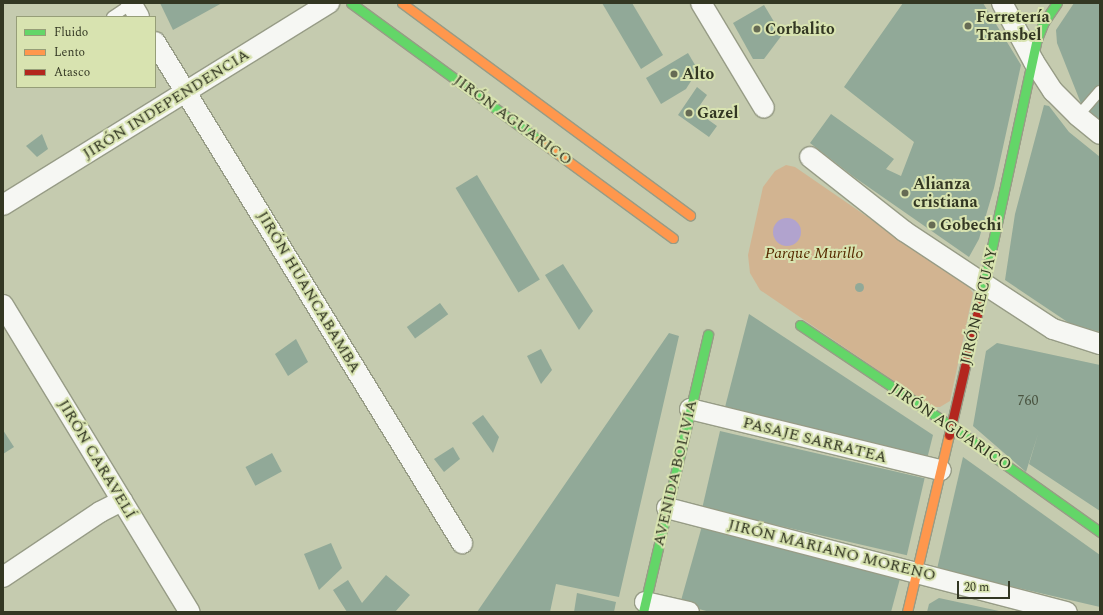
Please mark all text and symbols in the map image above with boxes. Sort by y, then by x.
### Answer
place label: Ferretería Transbel [976,7,1050,45]
legend [16,16,156,88]
place label: Corbalito [765,19,835,39]
marker: Ferretería Transbel [963,21,973,31]
text: Fluido [54,23,88,42]
marker: Corbalito [752,24,762,34]
text: Lento [54,43,85,62]
street label: JIRÓN INDEPENDENCIA [79,45,253,163]
text: Atasco [54,63,90,82]
place label: Alto [682,64,714,84]
marker: Alto [669,69,679,79]
street label: JIRÓN AGUARICO [450,71,576,169]
place label: Gazel [697,103,738,123]
marker: Gazel [684,108,694,118]
place label: Alianza cristiana [913,174,978,212]
marker: Alianza cristiana [900,188,910,198]
street label: JIRÓN HUANCABAMBA [253,207,365,377]
place label: Gobechi [940,215,1002,235]
marker: Gobechi [927,220,937,230]
park label: Parque Murillo [765,243,863,263]
street label: JIRÓN RECUAY [956,246,1002,366]
street label: JIRÓN AGUARICO [887,379,1015,475]
house number: 760 [1018,393,1038,409]
street label: JIRÓN CARAVELÍ [54,396,140,522]
street label: AVENIDA BOLIVIA [649,398,701,548]
street label: PASAJE SARRATEA [741,413,889,467]
street label: JIRÓN MARIANO MORENO [726,515,938,585]
scale bar [959,573,1012,599]
text: 20 m [964,578,989,597]

